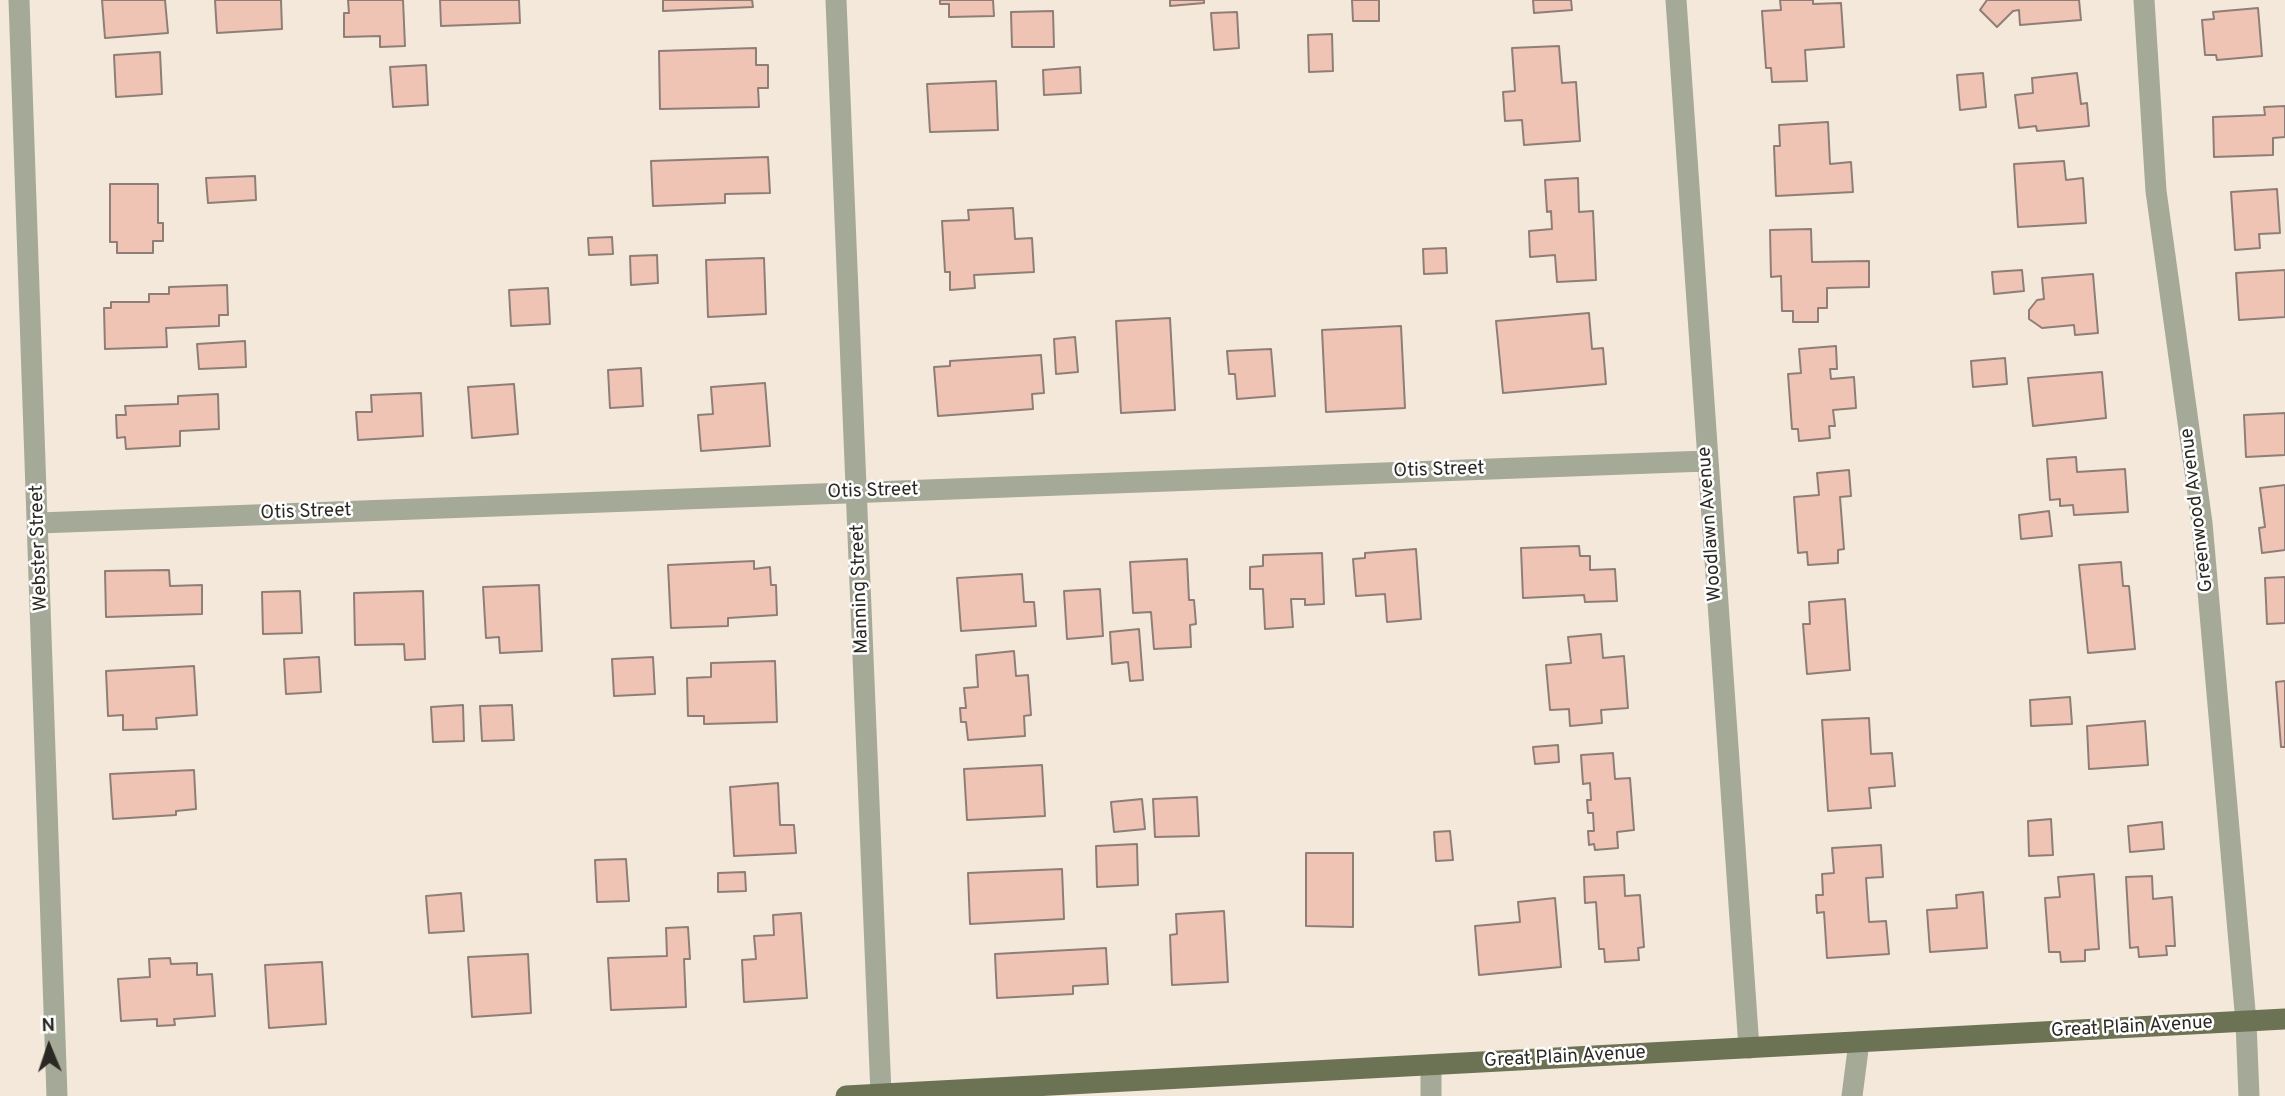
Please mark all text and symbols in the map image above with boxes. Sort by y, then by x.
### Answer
street label: Greenwood Avenue [2177,427,2219,593]
street label: Woodlawn Avenue [1694,446,1728,602]
street label: Otis Street [1393,458,1485,484]
street label: Otis Street [827,479,919,505]
street label: Webster Street [26,484,54,612]
street label: Otis Street [260,500,352,526]
street label: Manning Street [847,524,875,654]
north arrow [14,1012,84,1082]
street label: Great Plain Avenue [2051,1012,2213,1044]
text: N [41,1014,56,1038]
street label: Great Plain Avenue [1484,1042,1646,1074]

